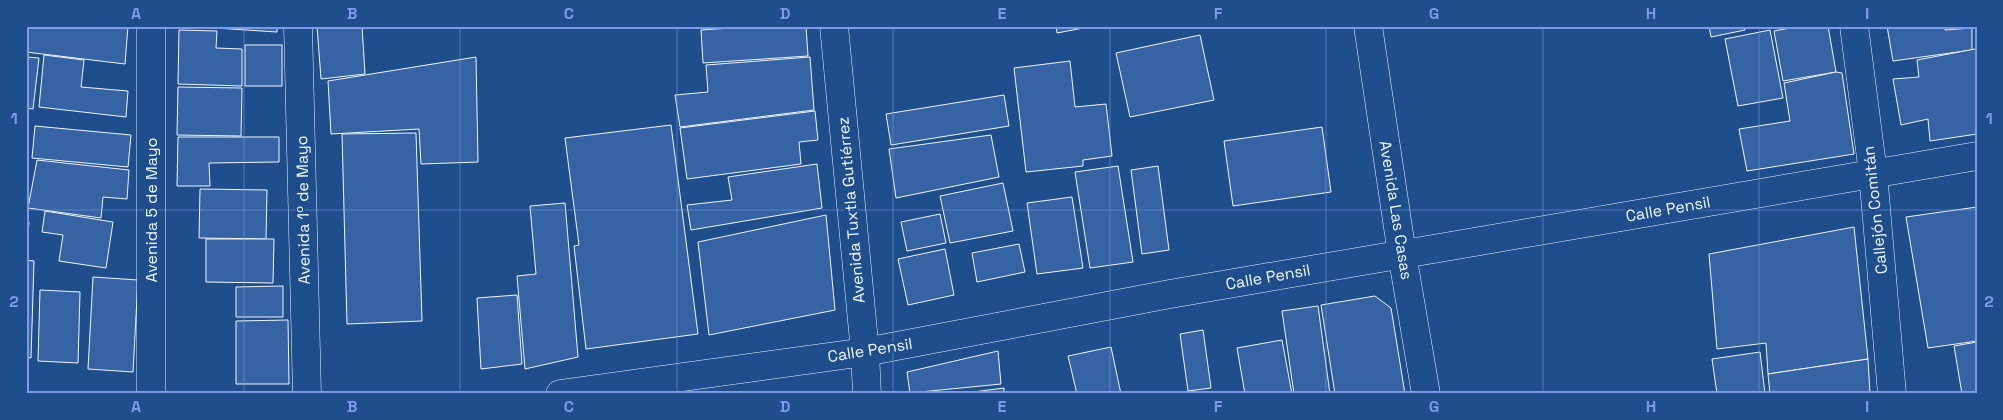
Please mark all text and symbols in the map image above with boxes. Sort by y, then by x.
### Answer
text: A [131,3,141,24]
text: B [347,3,357,24]
text: C [564,3,574,24]
text: D [780,3,790,24]
text: E [998,3,1007,24]
text: F [1214,3,1223,24]
text: G [1429,3,1439,24]
text: H [1646,3,1656,24]
text: I [1865,3,1869,24]
text: 1 [10,108,18,129]
text: 1 [1985,108,1993,129]
street label: Avenida Tuxtla Gutiérrez [832,116,870,304]
street label: Avenida 1º de Mayo [291,135,315,285]
street label: Avenida 5 de Mayo [141,137,162,283]
street label: Avenida Las Casas [1375,139,1417,281]
street label: Callejón Comitán [1858,145,1892,275]
street label: Calle Pensil [1624,191,1712,227]
street label: Calle Pensil [1224,259,1312,295]
text: 2 [9,291,19,312]
text: 2 [1984,291,1994,312]
street label: Calle Pensil [826,333,914,367]
text: A [131,396,141,417]
text: B [347,396,357,417]
text: C [564,396,574,417]
text: D [780,396,790,417]
text: E [998,396,1007,417]
text: F [1214,396,1223,417]
text: G [1429,396,1439,417]
text: H [1646,396,1656,417]
text: I [1865,396,1869,417]

